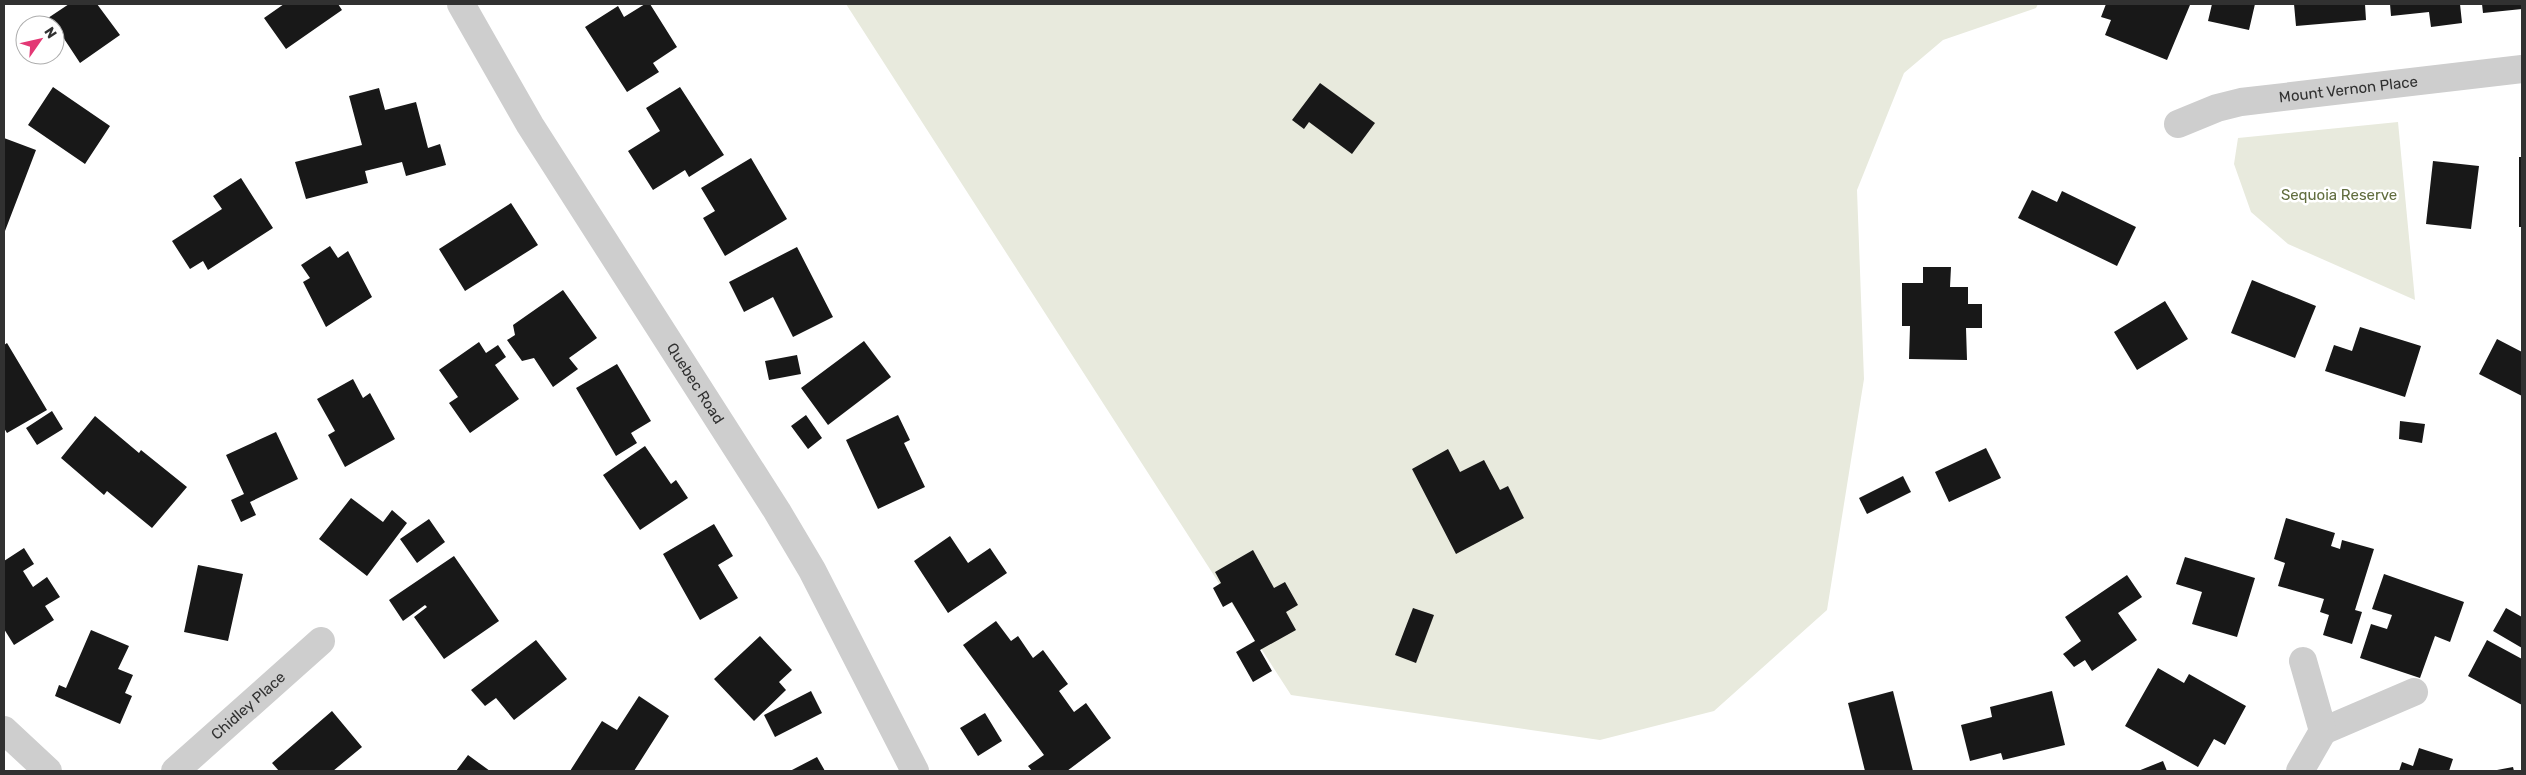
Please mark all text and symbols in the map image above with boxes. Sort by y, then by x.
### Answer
north arrow [15,15,65,65]
text: N [40,24,60,42]
street label: Mount Vernon Place [2278,72,2419,106]
park label: Sequoia Reserve [2281,186,2397,204]
street label: Quebec Road [663,340,728,427]
street label: Chidley Place [207,668,289,744]

